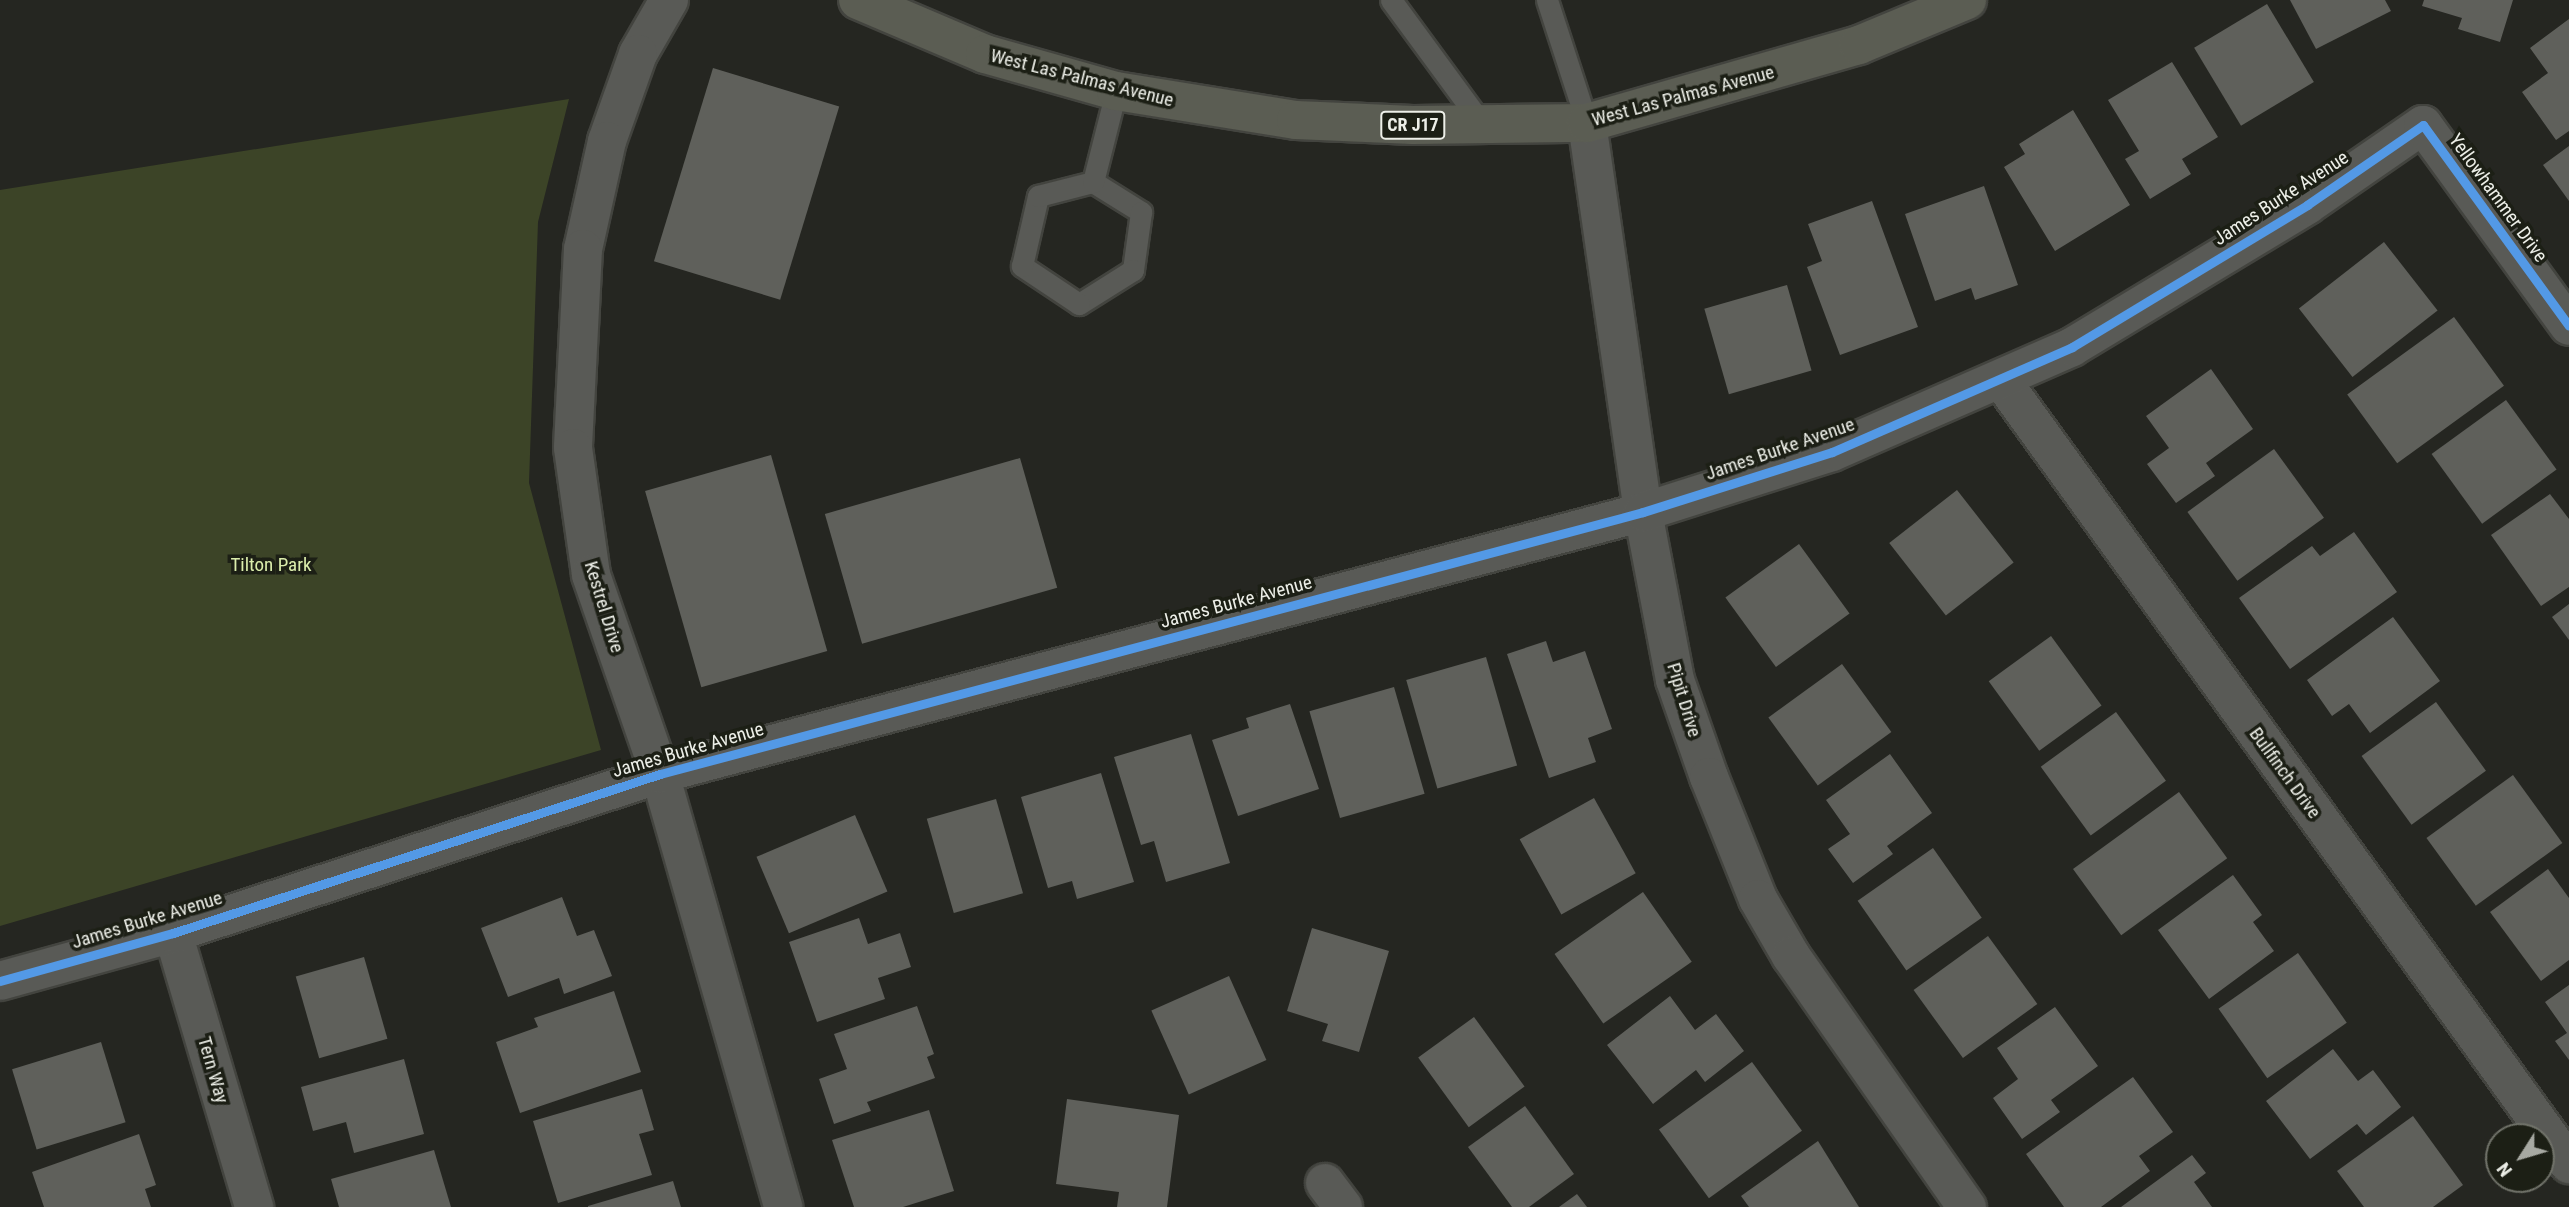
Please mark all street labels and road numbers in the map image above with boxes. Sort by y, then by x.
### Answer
street label: West Las Palmas Avenue [988,44,1176,112]
street label: West Las Palmas Avenue [1589,61,1777,131]
road number: CR J17 [1380,110,1446,140]
street label: Yellowhammer Drive [2444,130,2552,266]
street label: James Burke Avenue [2209,146,2353,250]
street label: James Burke Avenue [1702,413,1858,485]
street label: Kestrel Drive [579,558,629,656]
street label: James Burke Avenue [1158,571,1314,633]
street label: Pipit Drive [1662,660,1706,740]
street label: James Burke Avenue [610,718,766,782]
street label: Bullfinch Drive [2244,723,2326,823]
street label: James Burke Avenue [69,886,225,954]
street label: Tern Way [193,1034,233,1106]

